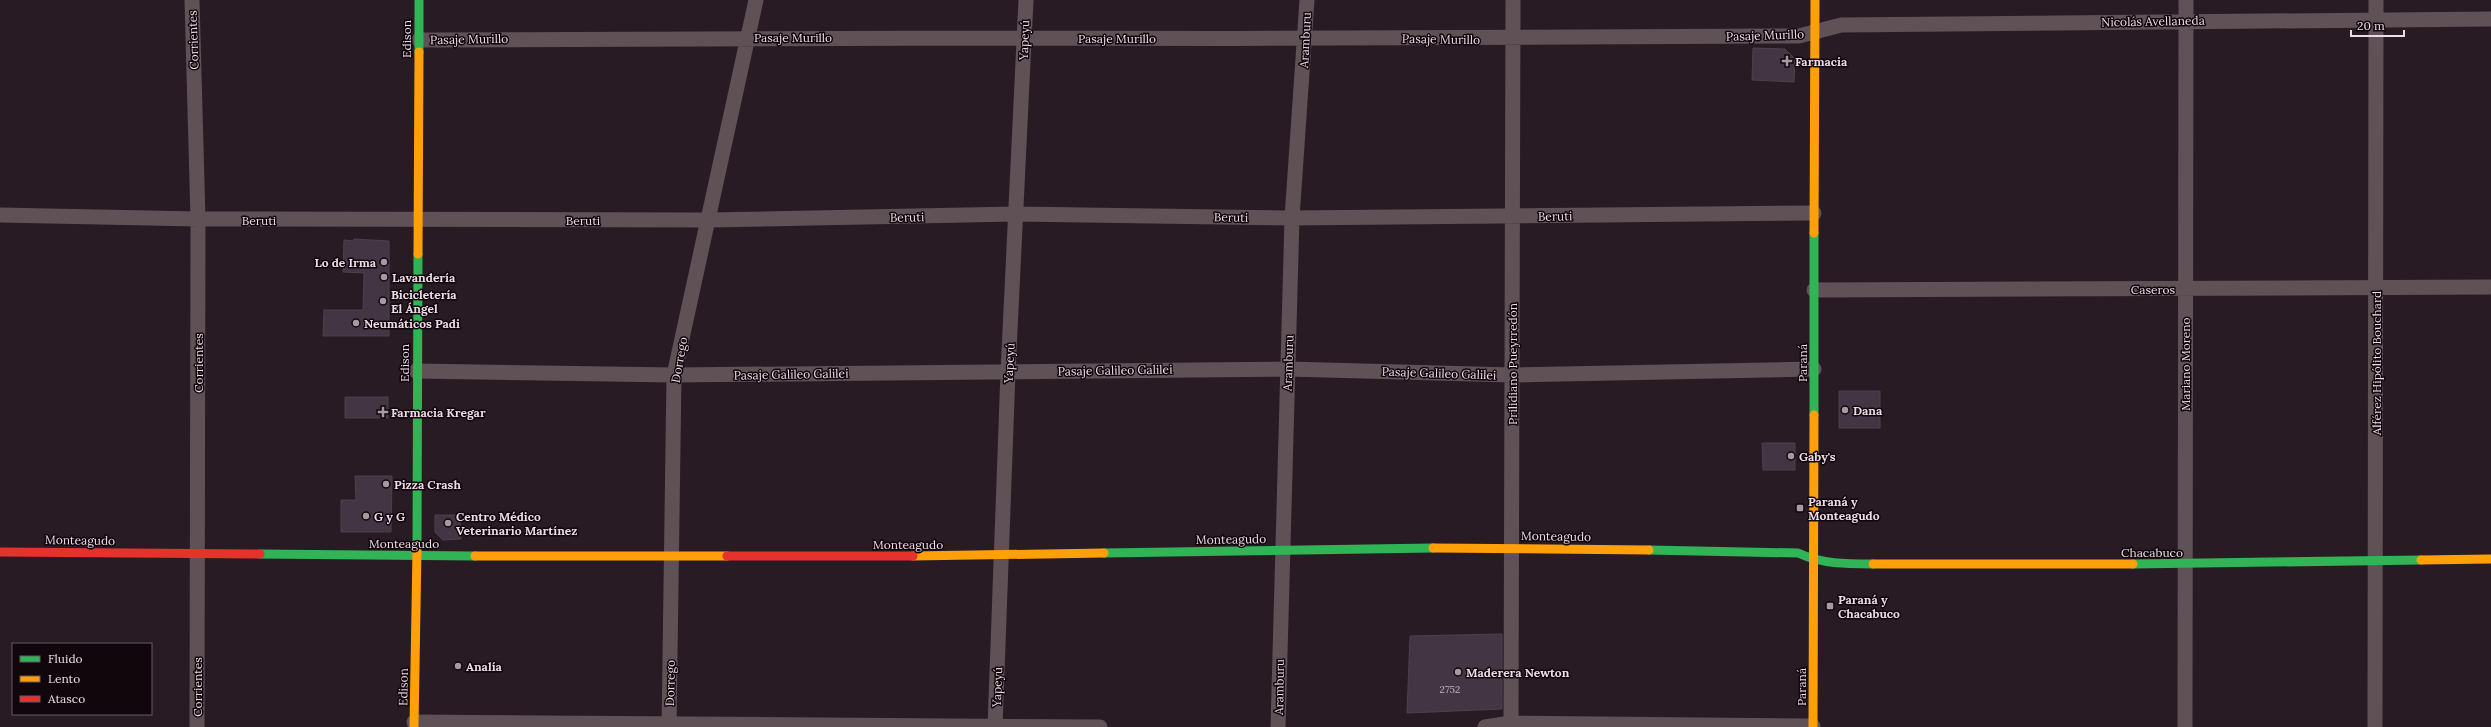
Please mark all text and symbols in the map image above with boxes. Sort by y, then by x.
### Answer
street label: Corrientes [184,10,202,70]
street label: Aramburu [1296,12,1314,69]
scale bar [2351,12,2404,38]
street label: Nicolás Avellaneda [2101,13,2205,29]
text: 20 m [2357,18,2385,33]
street label: Edison [399,20,414,58]
street label: Yapeyú [1016,20,1032,61]
street label: Pasaje Murillo [1726,26,1804,44]
street label: Pasaje Murillo [754,30,832,45]
street label: Pasaje Murillo [430,31,508,47]
street label: Pasaje Murillo [1078,31,1156,46]
street label: Pasaje Murillo [1402,31,1480,47]
place label: Farmacia [1795,54,1848,69]
marker: Farmacia [1782,56,1792,66]
street label: Beruti [1538,208,1572,224]
street label: Beruti [890,209,924,225]
street label: Beruti [1214,209,1248,225]
street label: Beruti [242,213,276,228]
street label: Beruti [566,213,600,228]
place label: Lo de Irma [314,255,377,270]
marker: Lo de Irma [379,257,389,267]
place label: Lavandería [392,270,456,285]
marker: Lavandería [379,272,389,282]
street label: Caseros [2131,282,2176,297]
place label: Bicicletería El Ángel [391,287,457,316]
street label: Alférez Hipólito Bouchard [2369,291,2384,436]
marker: Bicicletería El Ángel [378,296,388,306]
street label: Prilidiano Pueyrredón [1505,303,1520,425]
place label: Neumáticos Padi [364,316,460,331]
street label: Mariano Moreno [2178,317,2193,411]
marker: Neumáticos Padi [351,318,361,328]
street label: Corrientes [191,333,206,393]
street label: Aramburu [1279,335,1296,392]
street label: Dorrego [668,336,690,384]
street label: Yapeyú [1000,342,1018,385]
street label: Edison [397,344,412,382]
street label: Paraná [1795,344,1810,382]
street label: Pasaje Galileo Galilei [1057,361,1173,379]
street label: Pasaje Galileo Galilei [1381,364,1497,382]
street label: Pasaje Galileo Galilei [733,365,849,383]
place label: Dana [1853,403,1883,418]
place label: Farmacia Kregar [391,405,486,420]
marker: Dana [1840,405,1850,415]
marker: Farmacia Kregar [378,407,388,417]
place label: Gaby's [1799,449,1836,464]
marker: Gaby's [1786,451,1796,461]
place label: Pizza Crash [394,477,461,492]
marker: Pizza Crash [381,479,391,489]
place label: Paraná y Monteagudo [1808,494,1880,523]
marker: Paraná y Monteagudo [1795,503,1805,513]
place label: G y G [374,509,405,524]
place label: Centro Médico Veterinario Martínez [456,509,577,538]
marker: G y G [361,511,371,521]
marker: Centro Médico Veterinario Martínez [443,518,453,528]
street label: Monteagudo [1521,528,1591,544]
street label: Monteagudo [1196,531,1266,547]
street label: Monteagudo [45,532,115,548]
street label: Monteagudo [369,536,439,551]
street label: Monteagudo [873,537,943,552]
street label: Chacabuco [2121,545,2183,560]
place label: Paraná y Chacabuco [1838,592,1900,621]
marker: Paraná y Chacabuco [1825,601,1835,611]
legend [12,643,152,715]
text: Fluido [48,651,83,666]
street label: Corrientes [190,657,205,717]
place label: Analía [466,659,503,674]
street label: Aramburu [1271,659,1287,716]
street label: Dorrego [662,660,678,706]
marker: Analía [453,661,463,671]
place label: Maderera Newton [1466,665,1570,680]
street label: Yapeyú [989,667,1005,708]
marker: Maderera Newton [1453,667,1463,677]
street label: Edison [395,668,411,706]
street label: Paraná [1794,668,1809,706]
text: Lento [48,671,80,686]
house number: 2752 [1440,683,1460,696]
text: Atasco [47,691,85,706]

